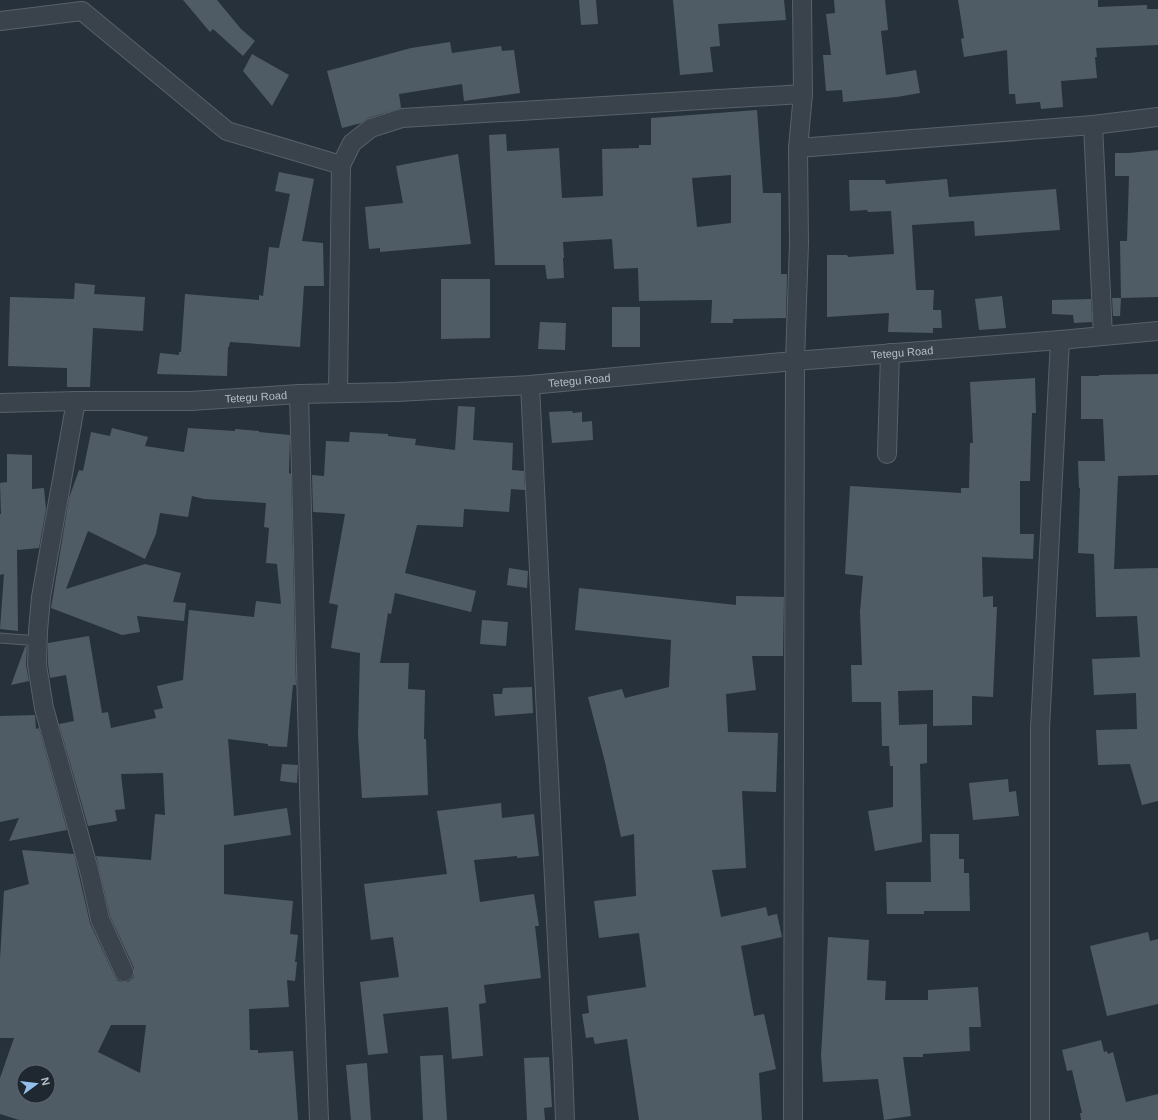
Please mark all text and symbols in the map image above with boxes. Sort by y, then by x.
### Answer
street label: Tetegu Road [871,344,934,361]
street label: Tetegu Road [548,372,611,389]
street label: Tetegu Road [224,389,287,405]
north arrow [16,1064,56,1104]
text: N [39,1076,52,1087]

